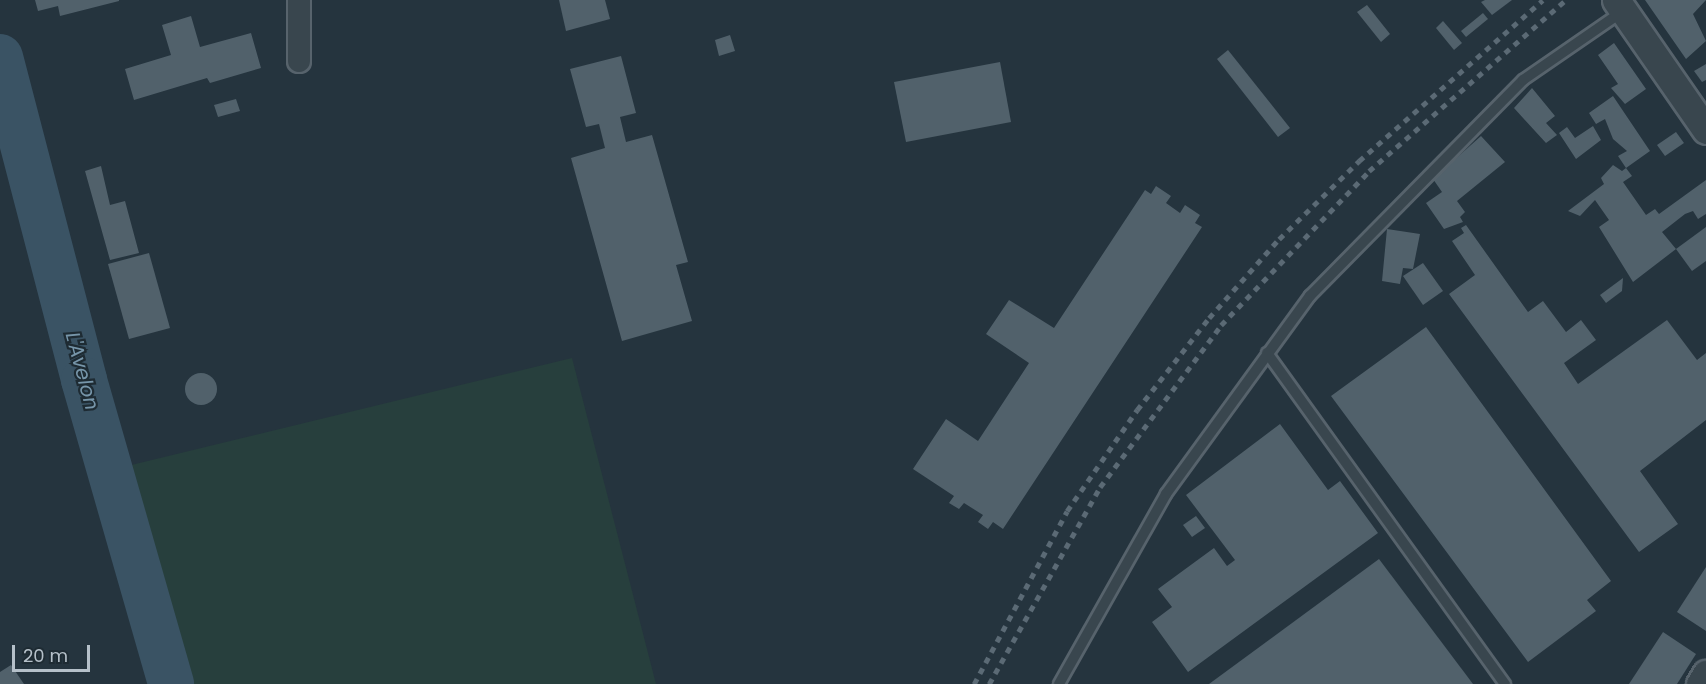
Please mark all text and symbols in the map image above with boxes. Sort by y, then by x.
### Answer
water label: L'Avelon [60,330,104,412]
scale bar [15,633,93,671]
text: 20 m [23,643,68,668]

